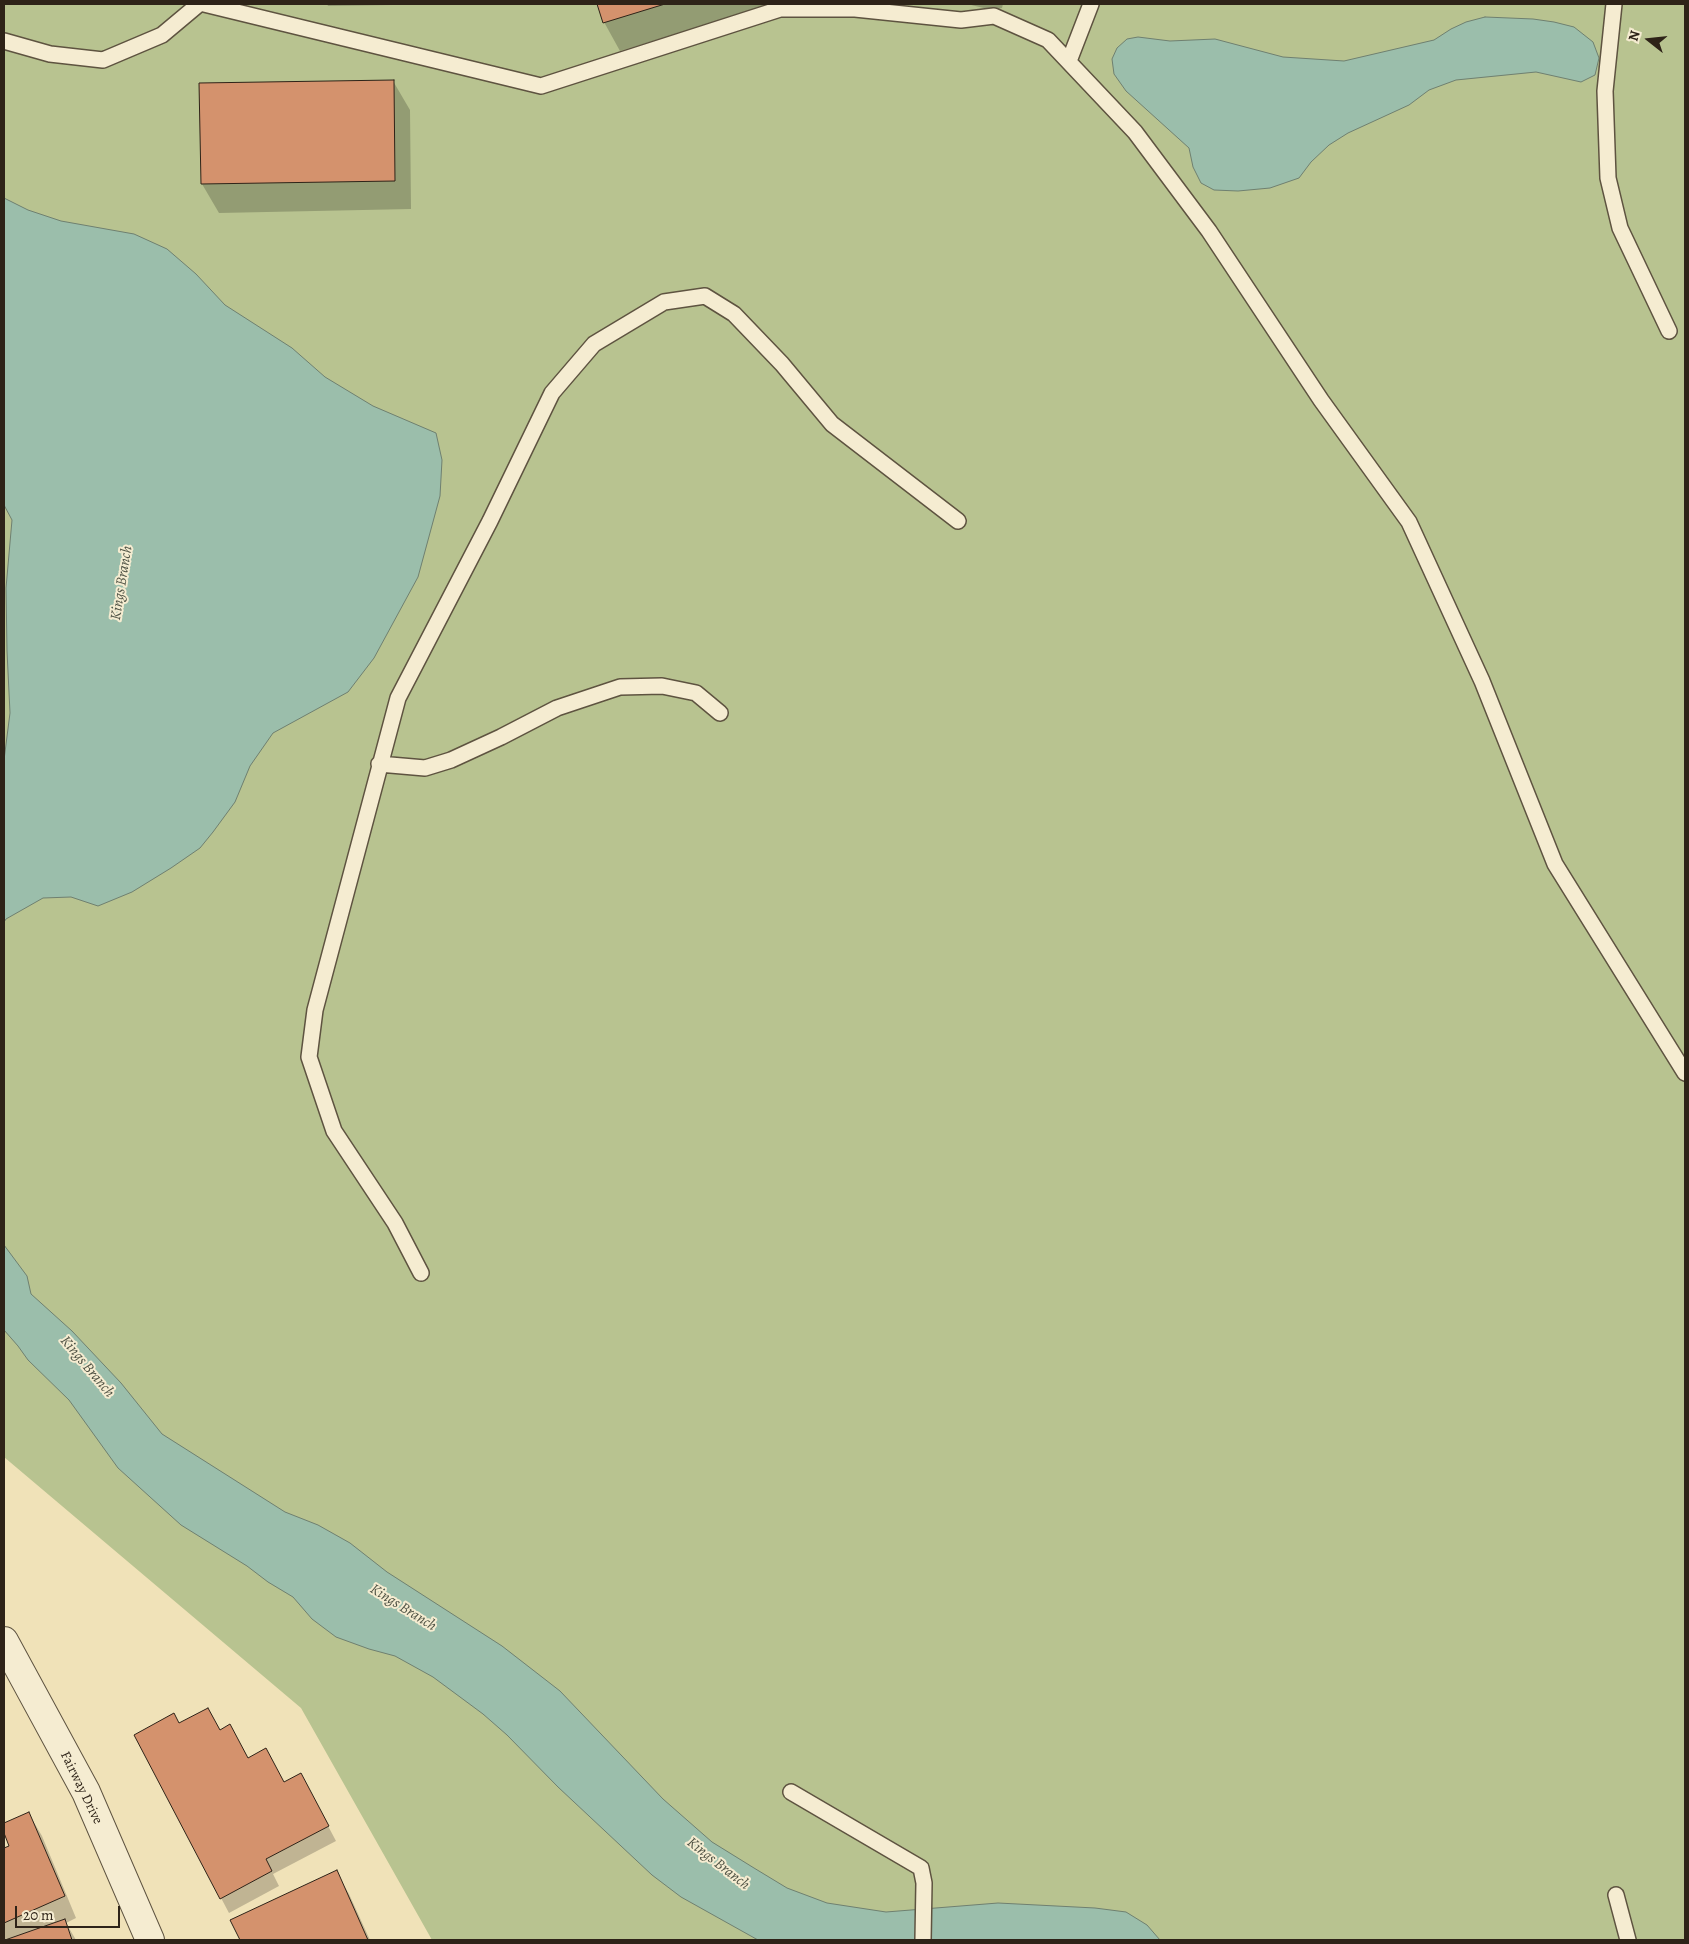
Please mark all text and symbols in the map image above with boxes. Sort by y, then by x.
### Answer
north arrow [1624,15,1674,65]
text: N [1624,28,1645,43]
water label: Kings Branch [107,545,137,621]
water label: Kings Branch [56,1332,118,1402]
water label: Kings Branch [366,1580,440,1636]
street label: Fairway Drive [56,1749,106,1827]
water label: Kings Branch [683,1834,753,1894]
scale bar [18,1896,122,1928]
text: 20 m [23,1905,54,1925]

